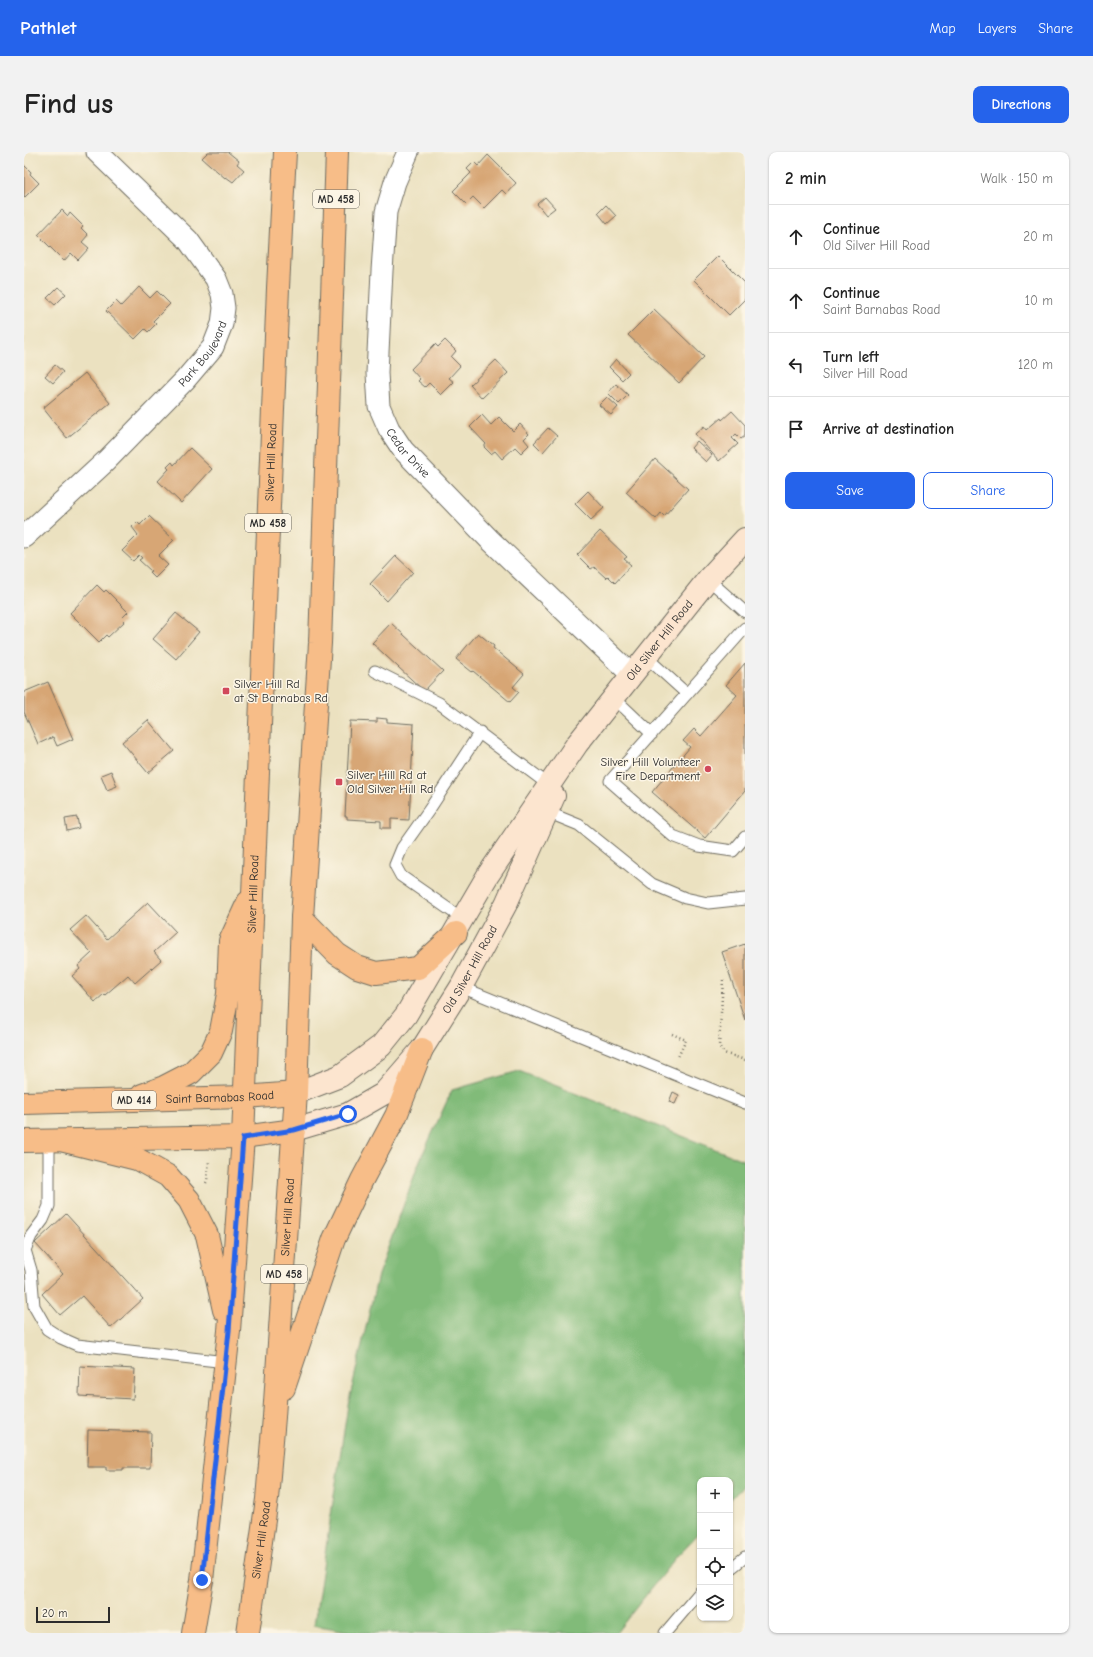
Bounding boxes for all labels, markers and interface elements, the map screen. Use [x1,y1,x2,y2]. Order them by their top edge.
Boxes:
text: Pathlet [20,17,76,39]
text: Map [929,20,956,37]
text: Layers [978,20,1016,37]
text: Share [1038,20,1073,37]
button: Directions [973,86,1069,123]
text: Find us [24,88,113,120]
text: 2 min [785,169,826,188]
text: Walk · 150 m [981,171,1053,186]
road number: MD 458 [313,190,359,208]
text: Continue [823,220,880,238]
icon: ahead [785,226,807,248]
text: 20 m [1023,229,1053,244]
text: Old Silver Hill Road [823,238,930,253]
text: Continue [823,284,880,302]
icon: ahead [785,290,807,312]
text: 10 m [1025,293,1053,308]
text: Saint Barnabas Road [823,302,940,317]
street label: Park Boulevard [175,319,230,390]
text: Turn left [823,348,879,366]
icon: left [785,354,807,376]
text: 120 m [1018,357,1053,372]
text: Silver Hill Road [823,366,908,381]
icon: arrive [785,418,807,440]
text: Arrive at destination [823,420,954,438]
street label: Silver Hill Road [262,423,279,502]
street label: Cedar Drive [383,425,433,481]
button: Save [785,472,915,509]
button: Share [923,472,1053,509]
road number: MD 458 [245,514,291,532]
street label: Old Silver Hill Road [623,597,696,683]
place label: Silver Hill Rd at St Barnabas Rd [234,677,328,705]
marker: Silver Hill Rd at St Barnabas Rd [221,686,231,696]
place label: Silver Hill Volunteer Fire Department [600,755,701,783]
marker: Silver Hill Volunteer Fire Department [703,764,713,774]
place label: Silver Hill Rd at Old Silver Hill Rd [347,768,433,796]
marker: Silver Hill Rd at Old Silver Hill Rd [334,777,344,787]
street label: Silver Hill Road [244,855,262,933]
street label: Old Silver Hill Road [439,923,500,1016]
street label: Saint Barnabas Road [165,1088,275,1106]
road number: MD 414 [112,1091,156,1109]
route start [339,1105,357,1123]
street label: Silver Hill Road [278,1178,297,1257]
road number: MD 458 [261,1265,307,1283]
map controls [697,1477,733,1621]
button: + [697,1477,733,1513]
street label: Silver Hill Road [249,1500,274,1580]
button: − [697,1513,733,1549]
button: locate [697,1549,733,1585]
route end [193,1571,211,1589]
button: layers [697,1585,733,1621]
scale bar [36,1605,110,1624]
text: 20 m [42,1607,67,1620]

